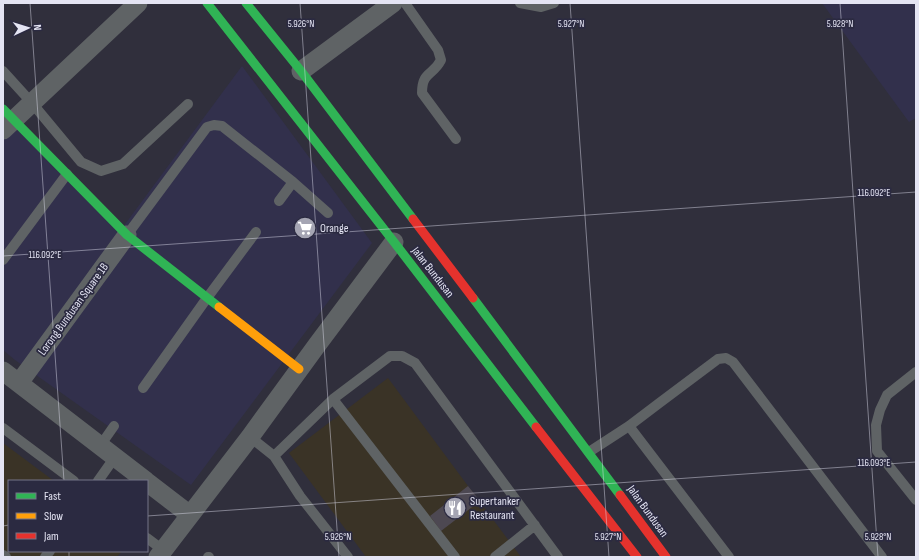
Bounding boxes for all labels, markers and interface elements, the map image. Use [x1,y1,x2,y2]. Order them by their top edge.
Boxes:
north arrow [8,8,48,48]
text: 5.926°N [288,18,314,30]
text: 5.927°N [558,18,584,30]
text: 5.928°N [827,18,853,30]
text: N [31,24,44,31]
text: 116.092°E [858,187,890,199]
supermarket icon: Orange [292,215,318,241]
place label: Orange [320,221,349,236]
street label: Jalan Bundusan [407,243,457,301]
text: 116.092°E [29,249,61,261]
street label: Lorong Bundusan Square 1B [35,260,112,358]
text: 116.093°E [858,457,890,469]
legend [8,480,148,552]
street label: Jalan Bundusan [623,482,671,540]
text: Fast [44,489,61,504]
place label: Supertanker Restaurant [470,494,520,523]
restaurant icon: Supertanker Restaurant [442,495,468,521]
text: Slow [44,509,63,524]
text: Jam [43,529,59,544]
text: 5.926°N [325,531,351,543]
text: 5.927°N [595,531,621,543]
text: 5.928°N [865,531,891,543]

